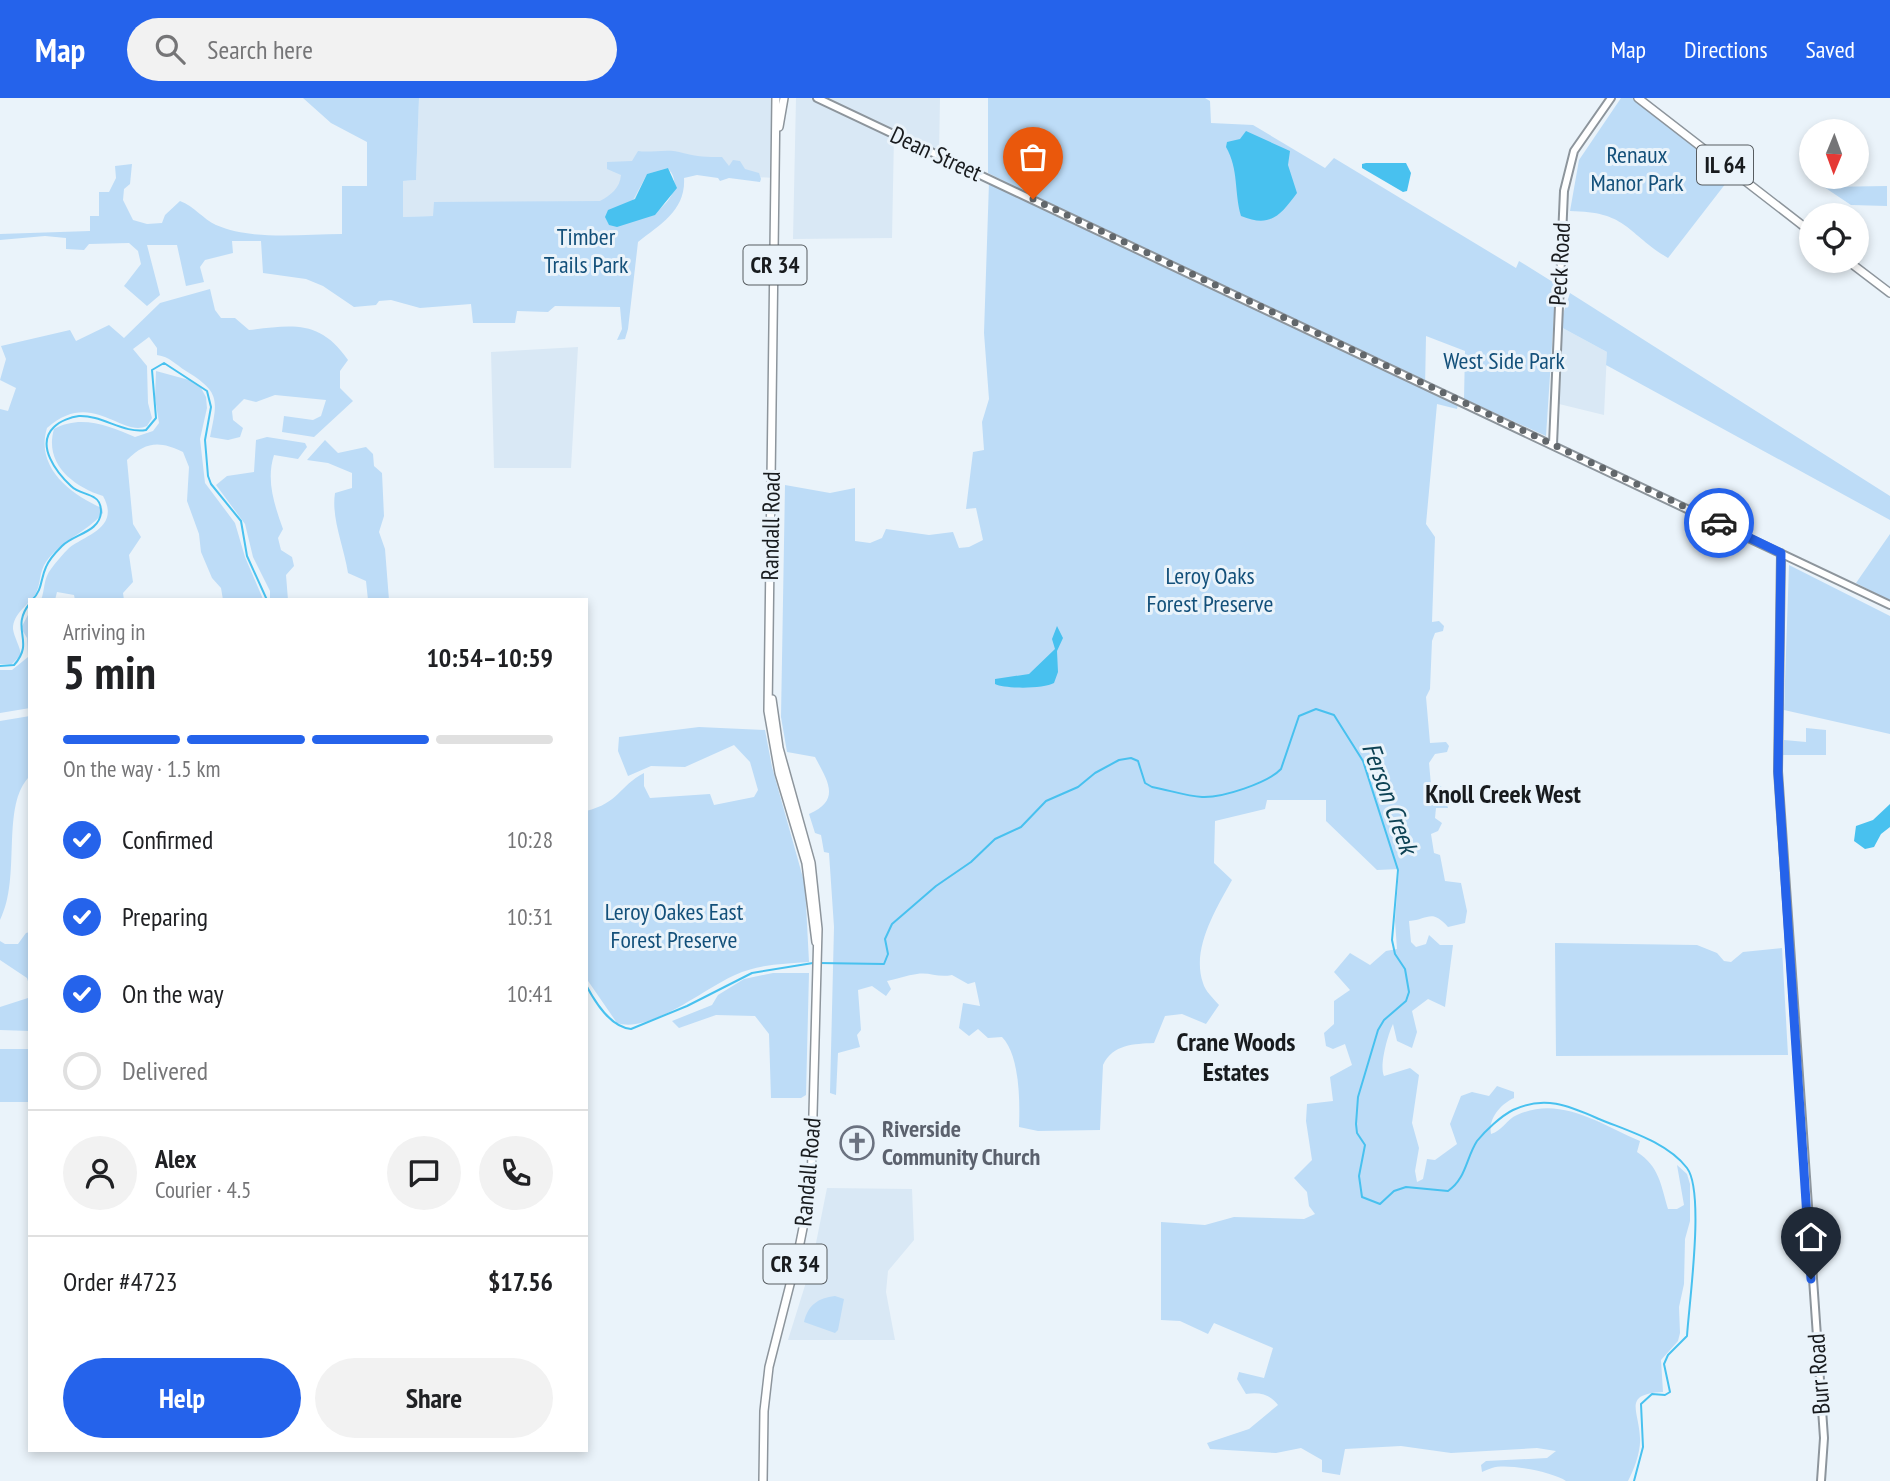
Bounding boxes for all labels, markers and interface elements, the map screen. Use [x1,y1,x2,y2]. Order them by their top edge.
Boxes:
search box [127,18,617,81]
text: Map [35,28,85,71]
icon: search [151,30,189,68]
text: Search here [207,33,313,66]
text: Map [1611,34,1646,65]
text: Directions [1684,34,1768,65]
text: Saved [1806,34,1855,65]
street label: Dean Street [886,119,987,188]
north arrow [1799,119,1869,189]
map controls [1799,119,1869,273]
pin [1003,127,1063,199]
icon: bag [1014,138,1052,176]
park label: Renaux Manor Park [1590,139,1684,198]
road number: IL 64 [1697,146,1753,184]
button: locate [1799,203,1869,273]
park label: Timber Trails Park [544,221,629,280]
street label: Peck Road [1542,222,1577,306]
road number: CR 34 [744,246,806,284]
park label: West Side Park [1443,345,1565,376]
street label: Randall Road [754,471,787,581]
courier [1684,488,1754,558]
icon: car [1700,504,1738,542]
park label: Leroy Oaks Forest Preserve [1146,560,1274,619]
text: Arriving in [63,617,145,646]
text: 10:54–10:59 [426,641,553,674]
text: 5 min [63,642,156,702]
water label: Ferson Creek [1355,738,1427,861]
text: On the way · 1.5 km [63,754,220,783]
district label: Knoll Creek West [1425,777,1581,810]
icon: check [63,821,101,859]
text: Confirmed [122,823,213,856]
text: 10:28 [507,825,553,854]
park label: Leroy Oakes East Forest Preserve [605,896,744,955]
icon: check [63,898,101,936]
text: Preparing [122,900,208,933]
text: 10:31 [507,902,553,931]
icon: check [63,975,101,1013]
text: On the way [122,977,224,1010]
text: 10:41 [507,979,553,1008]
district label: Crane Woods Estates [1177,1025,1295,1088]
text: Delivered [122,1054,208,1087]
place label: Riverside Community Church [882,1113,1040,1172]
street label: Randall Road [787,1116,828,1228]
church icon: Riverside Community Church [838,1124,876,1162]
button: person [63,1136,137,1210]
button: chat [387,1136,461,1210]
button: phone [479,1136,553,1210]
text: Alex [155,1142,196,1175]
text: Courier · 4.5 [155,1175,251,1204]
pin [1781,1207,1841,1279]
icon: home [1792,1218,1830,1256]
road number: CR 34 [764,1245,826,1284]
text: Order #4723 [63,1265,178,1298]
text: $17.56 [488,1265,553,1298]
street label: Burr Road [1800,1333,1837,1415]
button: Help [63,1358,301,1438]
button: Share [315,1358,553,1438]

